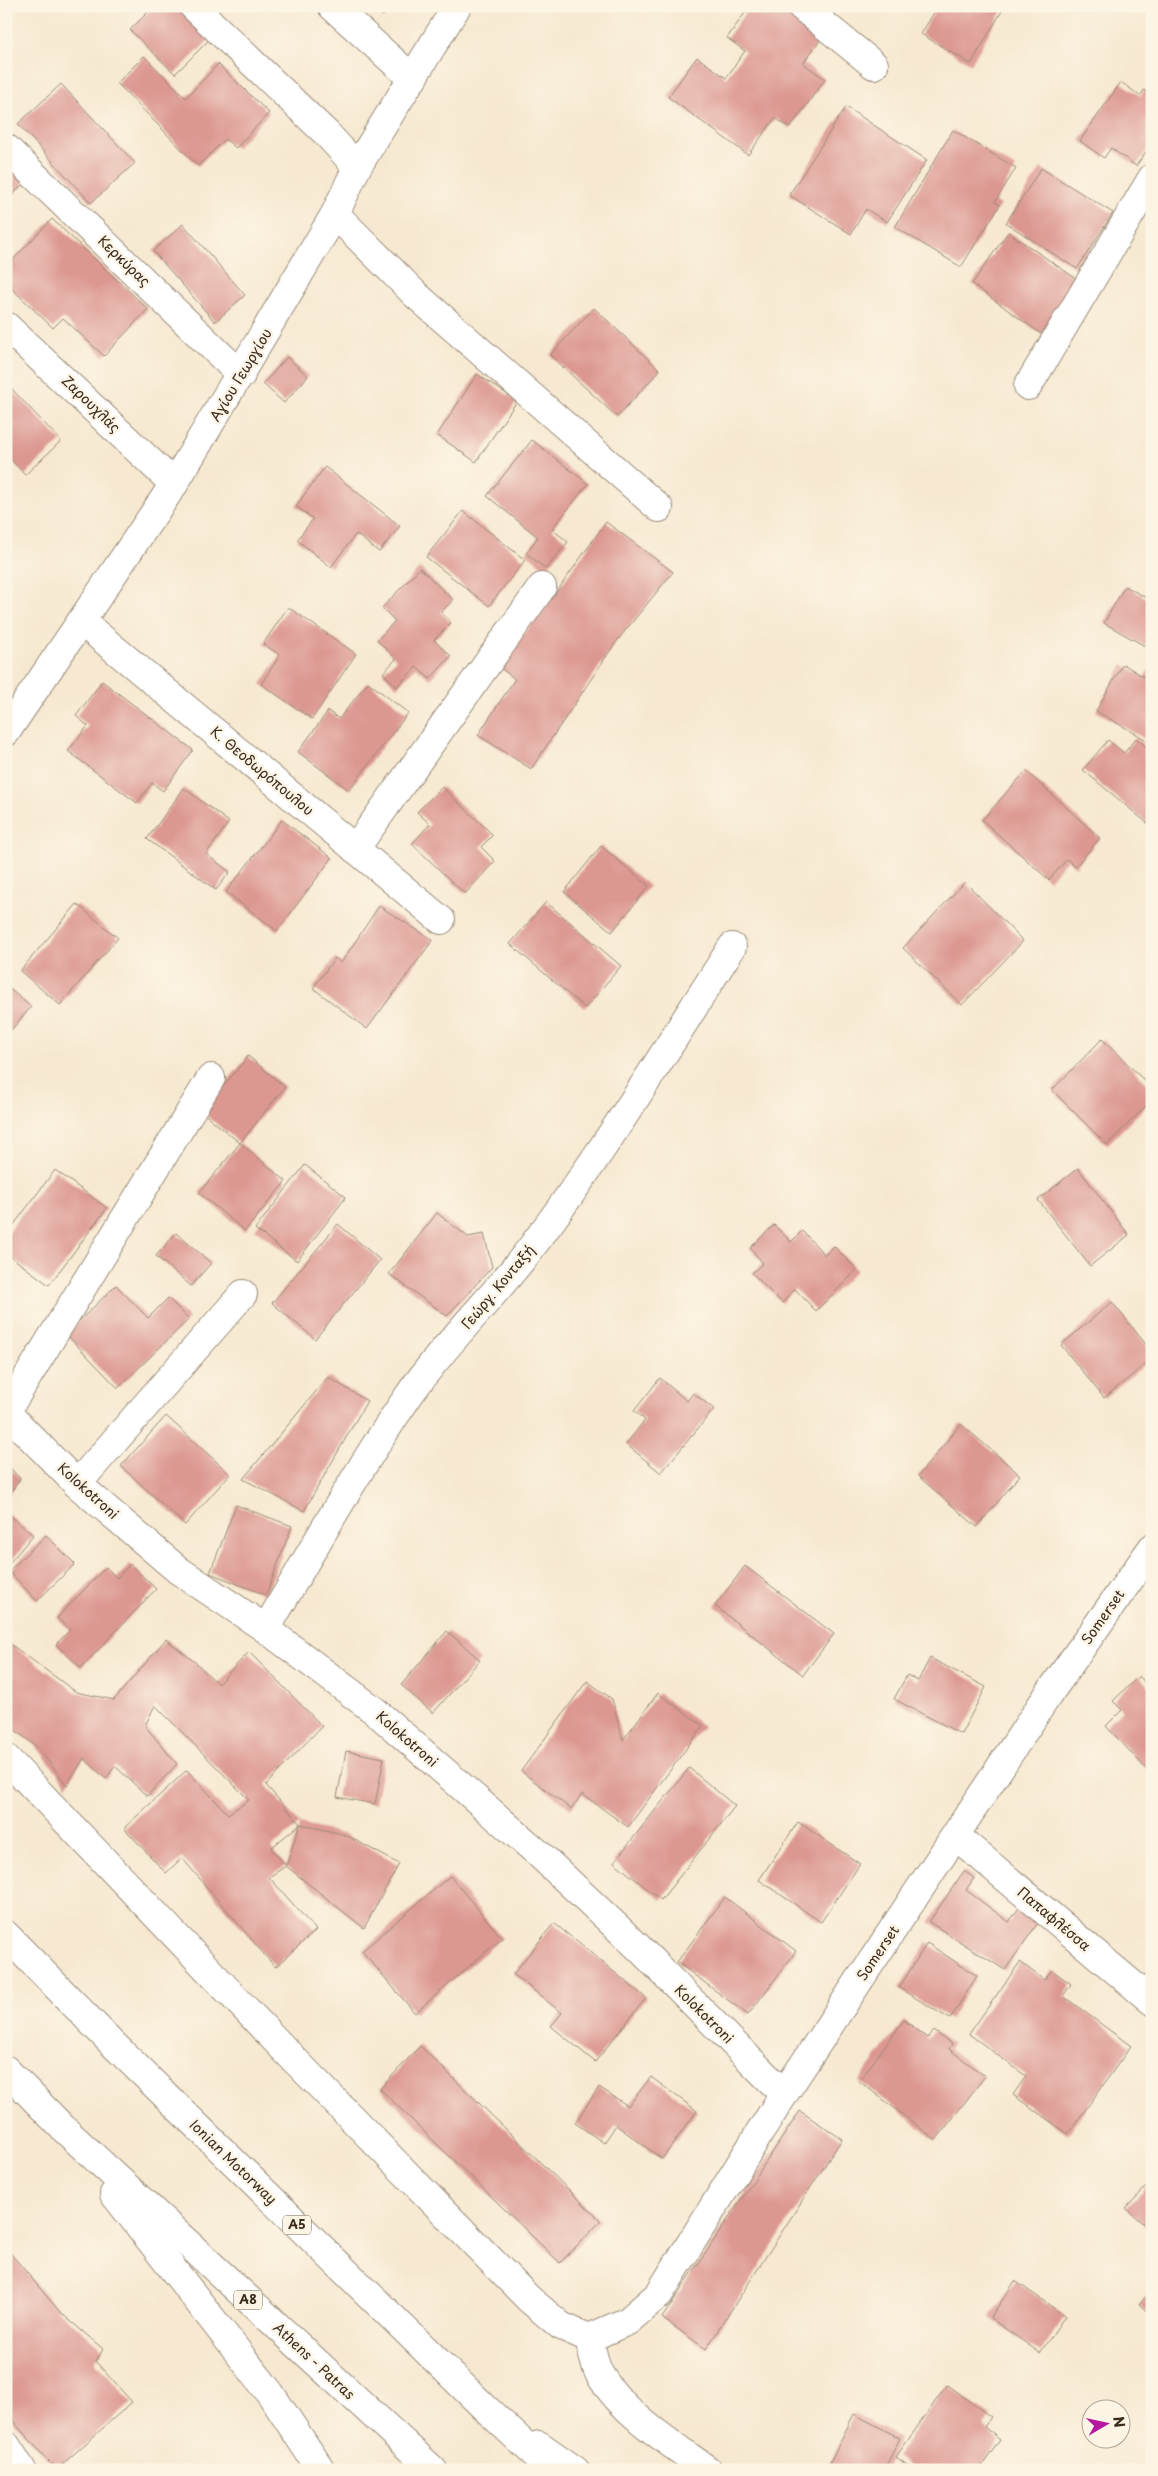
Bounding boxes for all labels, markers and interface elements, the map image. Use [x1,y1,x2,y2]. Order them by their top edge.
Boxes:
street label: Κερκύρας [93,230,155,291]
street label: Αγίου Γεωργίου [204,324,277,425]
street label: Ζαρουχλάς [57,370,125,437]
street label: Κ. Θεοδωρόπουλου [206,721,319,820]
street label: Γεώργ. Κονταξή [456,1240,539,1333]
street label: Kolokotroni [53,1457,124,1524]
street label: Somerset [1076,1585,1129,1648]
street label: Kolokotroni [372,1706,443,1772]
street label: Παπαφλέσσα [1013,1882,1096,1956]
street label: Somerset [851,1921,904,1985]
street label: Kolokotroni [670,1979,739,2048]
street label: Ionian Motorway [185,2114,282,2209]
road number: Α5 [283,2216,311,2234]
road number: Α8 [234,2290,262,2310]
street label: Athens - Patras [269,2317,360,2404]
north arrow [1080,2398,1130,2448]
text: N [1108,2415,1131,2429]

